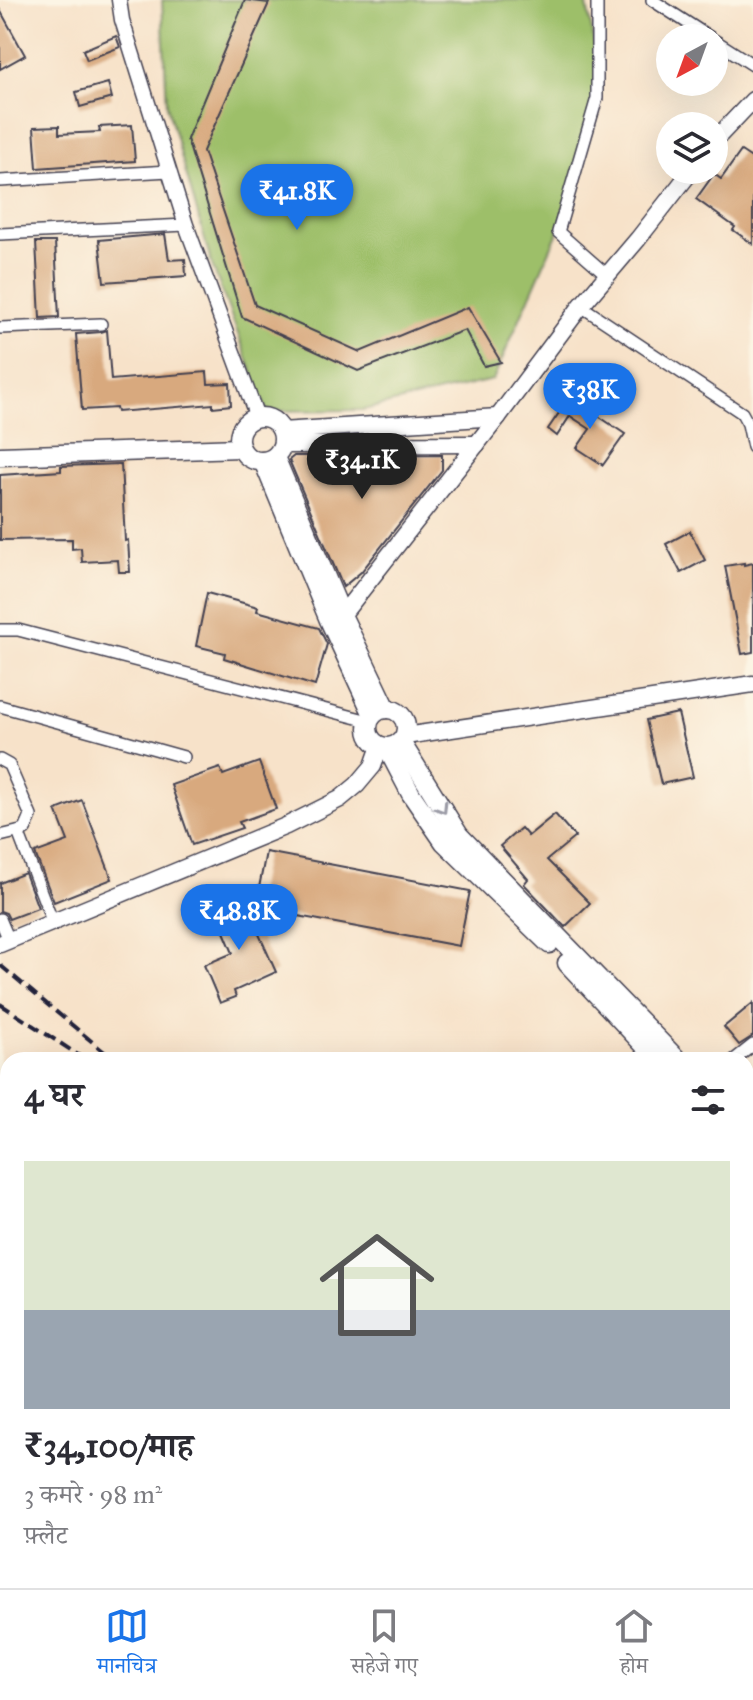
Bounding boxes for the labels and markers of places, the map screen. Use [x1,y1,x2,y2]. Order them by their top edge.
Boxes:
pin: ₹41.8K [232,164,362,232]
pin: ₹38K [543,363,637,431]
pin: ₹34.1K [297,433,427,501]
pin: ₹48.8K [174,884,304,952]

